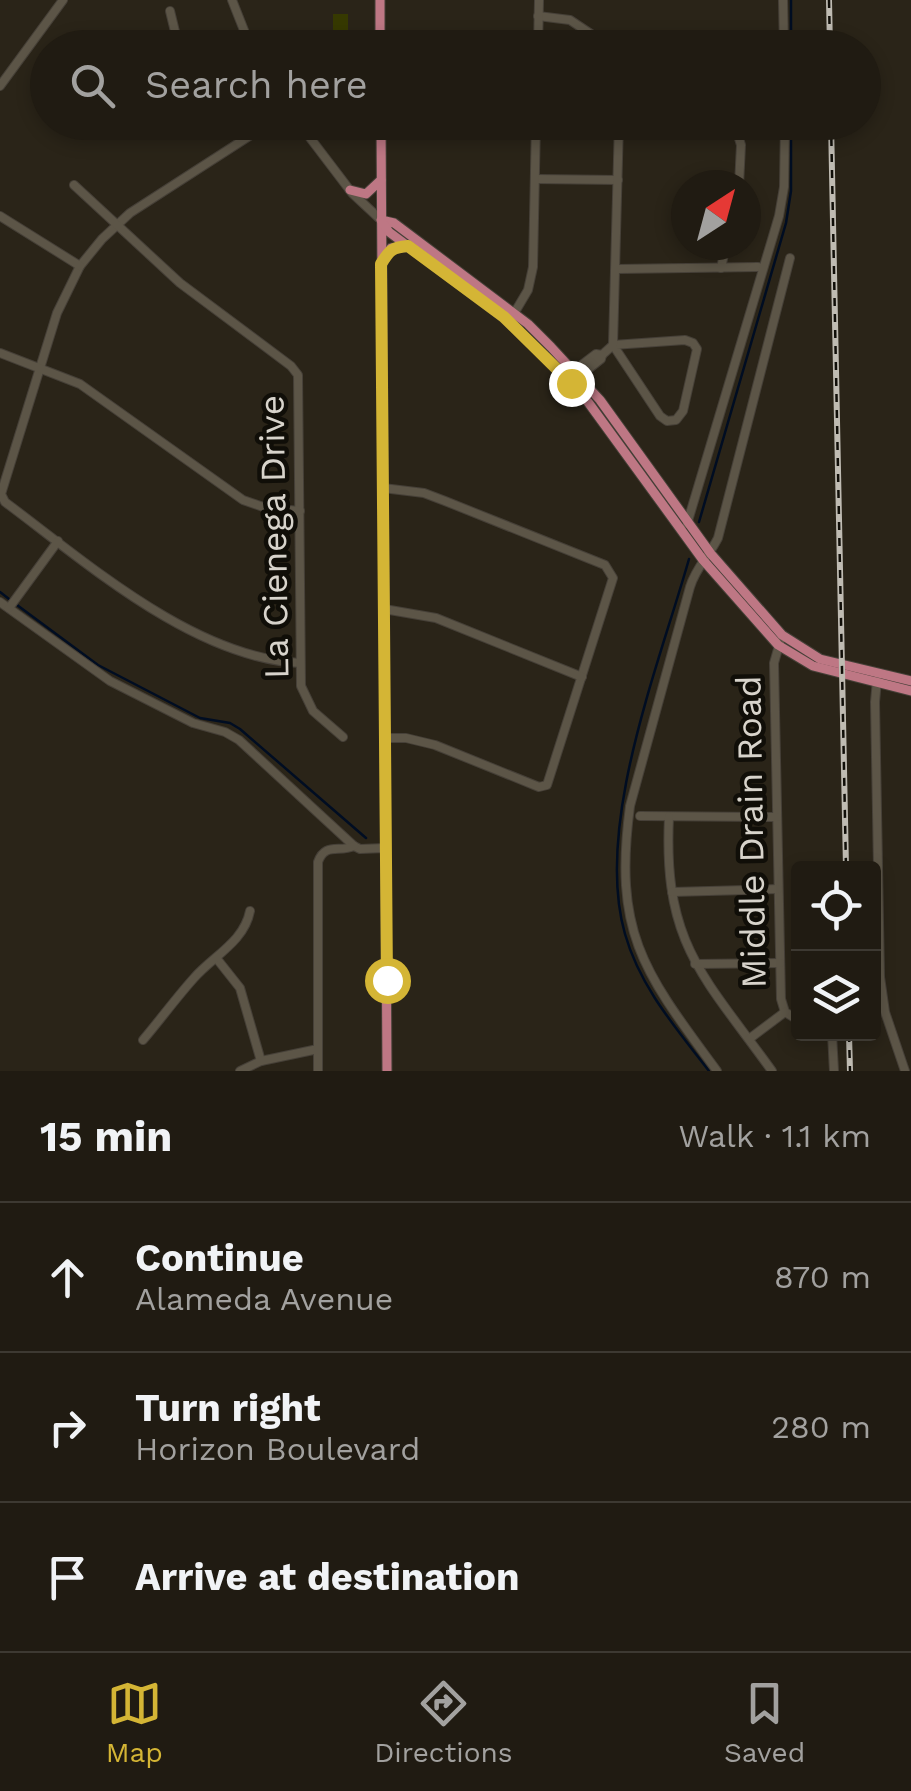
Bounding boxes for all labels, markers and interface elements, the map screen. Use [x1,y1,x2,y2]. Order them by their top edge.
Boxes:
search box [30,30,881,140]
icon: search [65,58,120,113]
text: Search here [145,63,368,107]
north arrow [671,170,761,260]
route end [549,361,595,407]
street label: La Cienega Drive [251,395,297,679]
street label: Middle Drain Road [727,675,775,989]
map controls [791,861,881,1041]
button: locate [791,861,881,951]
button: layers [791,951,881,1041]
route start [365,958,411,1004]
text: 15 min [40,1112,172,1161]
text: Walk · 1.1 km [679,1117,871,1155]
text: Continue [135,1236,304,1280]
icon: ahead [40,1250,95,1305]
text: 870 m [774,1258,871,1296]
text: Alameda Avenue [135,1280,393,1318]
text: Turn right [135,1386,321,1430]
icon: right [40,1400,95,1455]
text: 280 m [771,1408,871,1446]
text: Horizon Boulevard [135,1430,420,1468]
icon: arrive [40,1550,95,1605]
text: Arrive at destination [135,1555,520,1599]
tab: Map [106,1676,163,1769]
tab: Directions [374,1676,513,1769]
tab: Saved [724,1676,805,1769]

